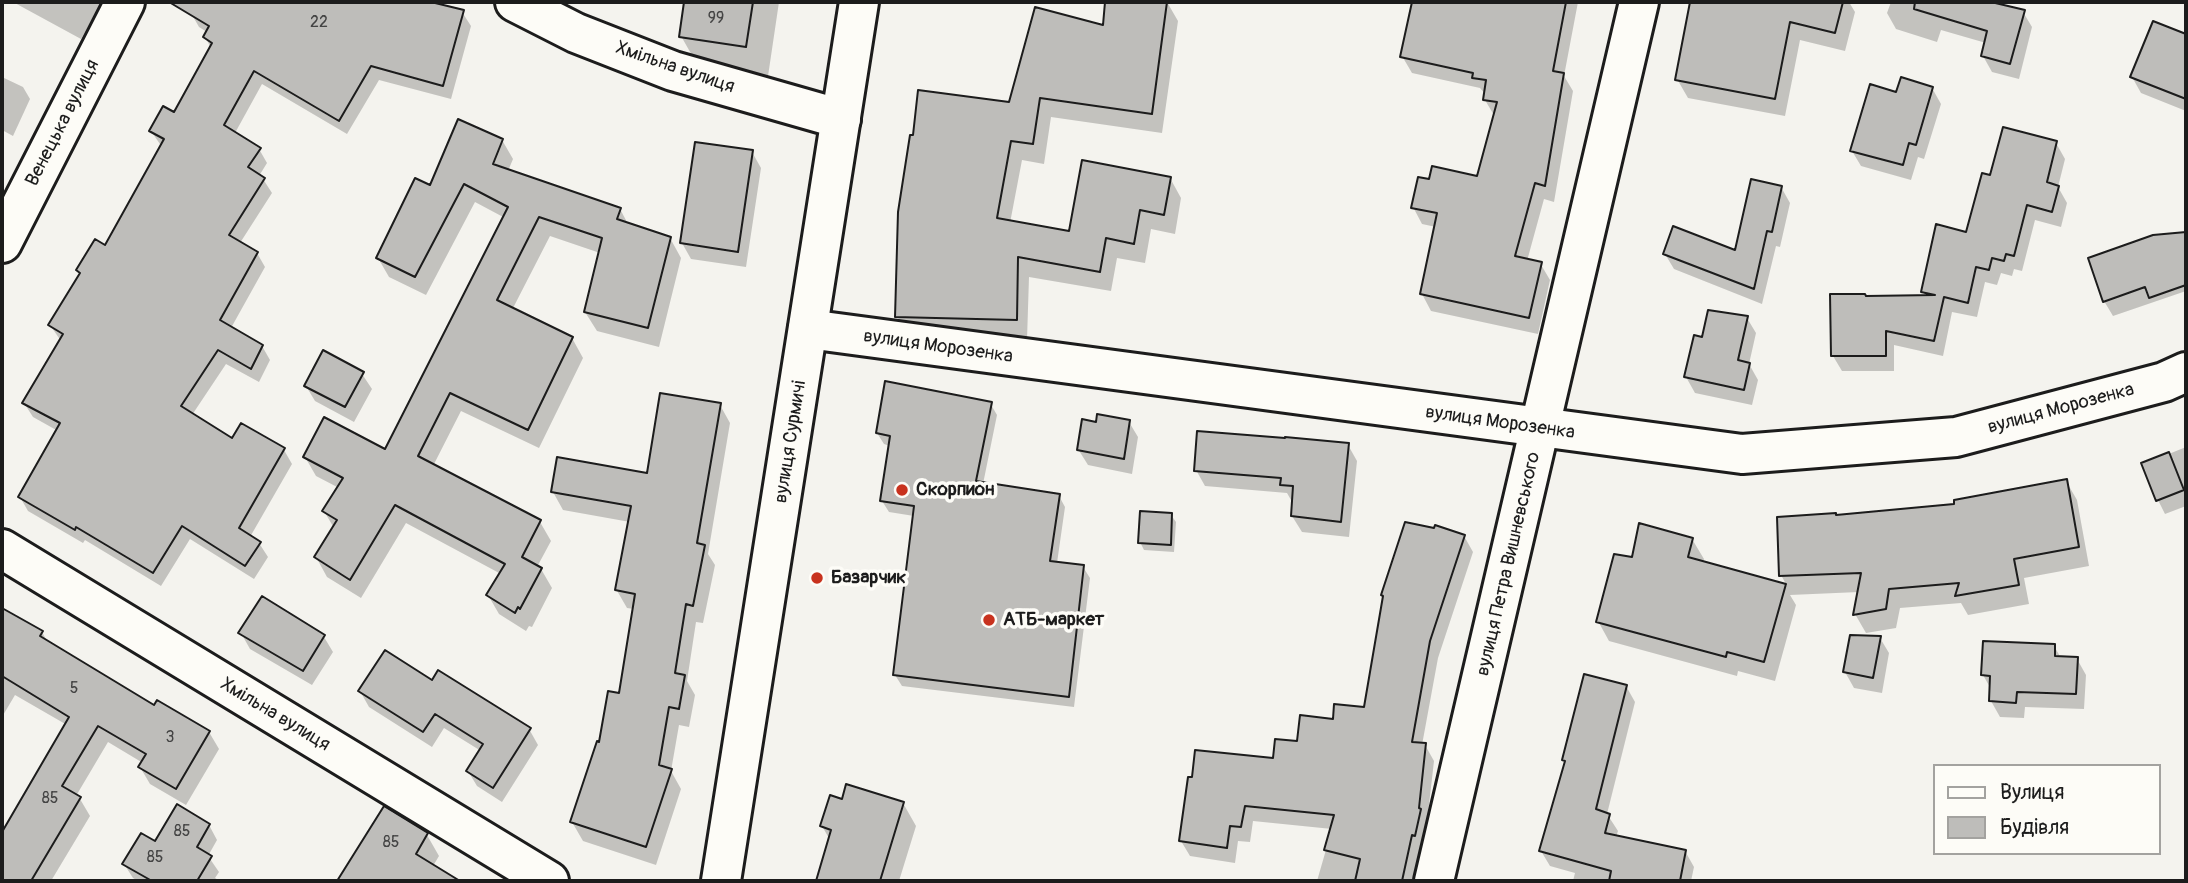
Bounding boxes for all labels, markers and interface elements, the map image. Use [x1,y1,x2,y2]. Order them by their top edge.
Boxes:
house number: 99 [708,9,724,29]
house number: 22 [310,13,328,33]
street label: Хмільна вулиця [613,37,737,99]
street label: Венецька вулиця [21,56,105,190]
street label: вулиця Морозенка [862,325,1014,369]
street label: вулиця Сурмичі [770,379,812,505]
street label: вулиця Морозенка [1985,379,2137,439]
street label: вулиця Морозенка [1424,401,1576,445]
street label: вулиця Петра Вишневського [1472,450,1546,678]
place label: Скорпион [916,479,995,501]
marker: Скорпион [894,482,910,498]
place label: Базарчик [831,567,906,589]
marker: Базарчик [809,570,825,586]
place label: АТБ-маркет [1003,609,1104,631]
marker: АТБ-маркет [981,612,997,628]
street label: Хмільна вулиця [216,673,334,757]
house number: 5 [70,679,78,699]
house number: 3 [166,728,174,748]
legend [1932,764,2160,855]
text: Вулиця [2000,779,2064,806]
house number: 85 [42,789,58,809]
text: Будівля [2000,814,2069,841]
house number: 85 [174,822,190,842]
house number: 85 [383,833,399,853]
house number: 85 [147,848,163,868]

